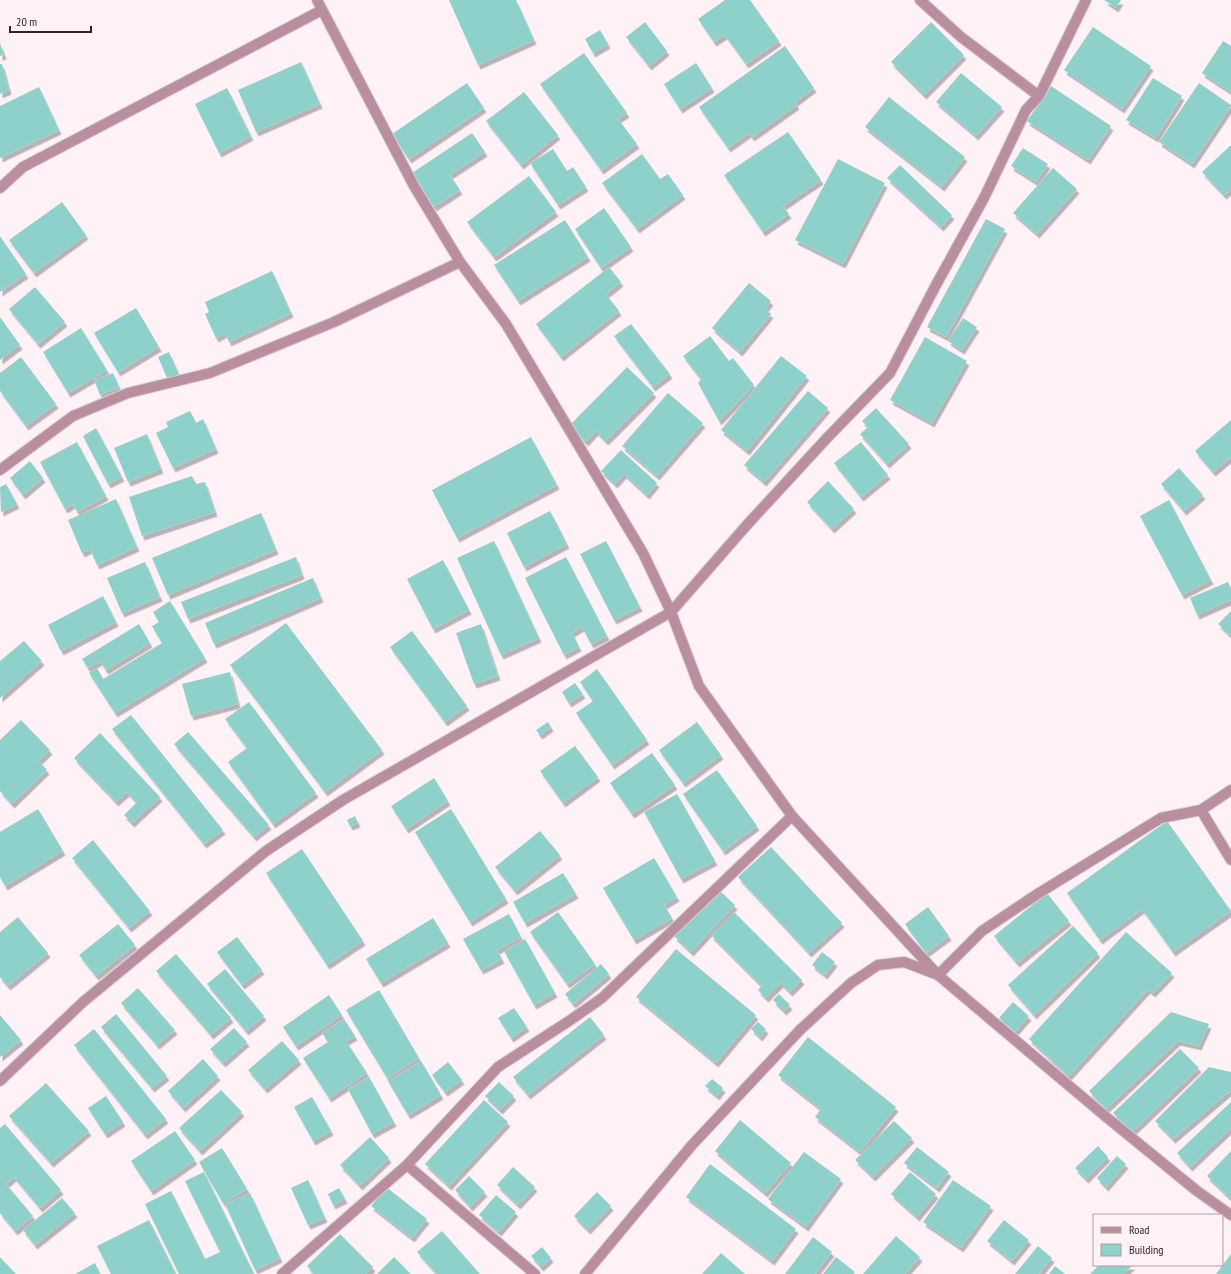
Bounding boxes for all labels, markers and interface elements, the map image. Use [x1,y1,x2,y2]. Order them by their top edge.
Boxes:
scale bar [10,8,91,34]
text: 20 m [16,14,37,29]
legend [1093,1214,1223,1266]
text: Road [1129,1222,1149,1237]
text: Building [1129,1242,1164,1257]

